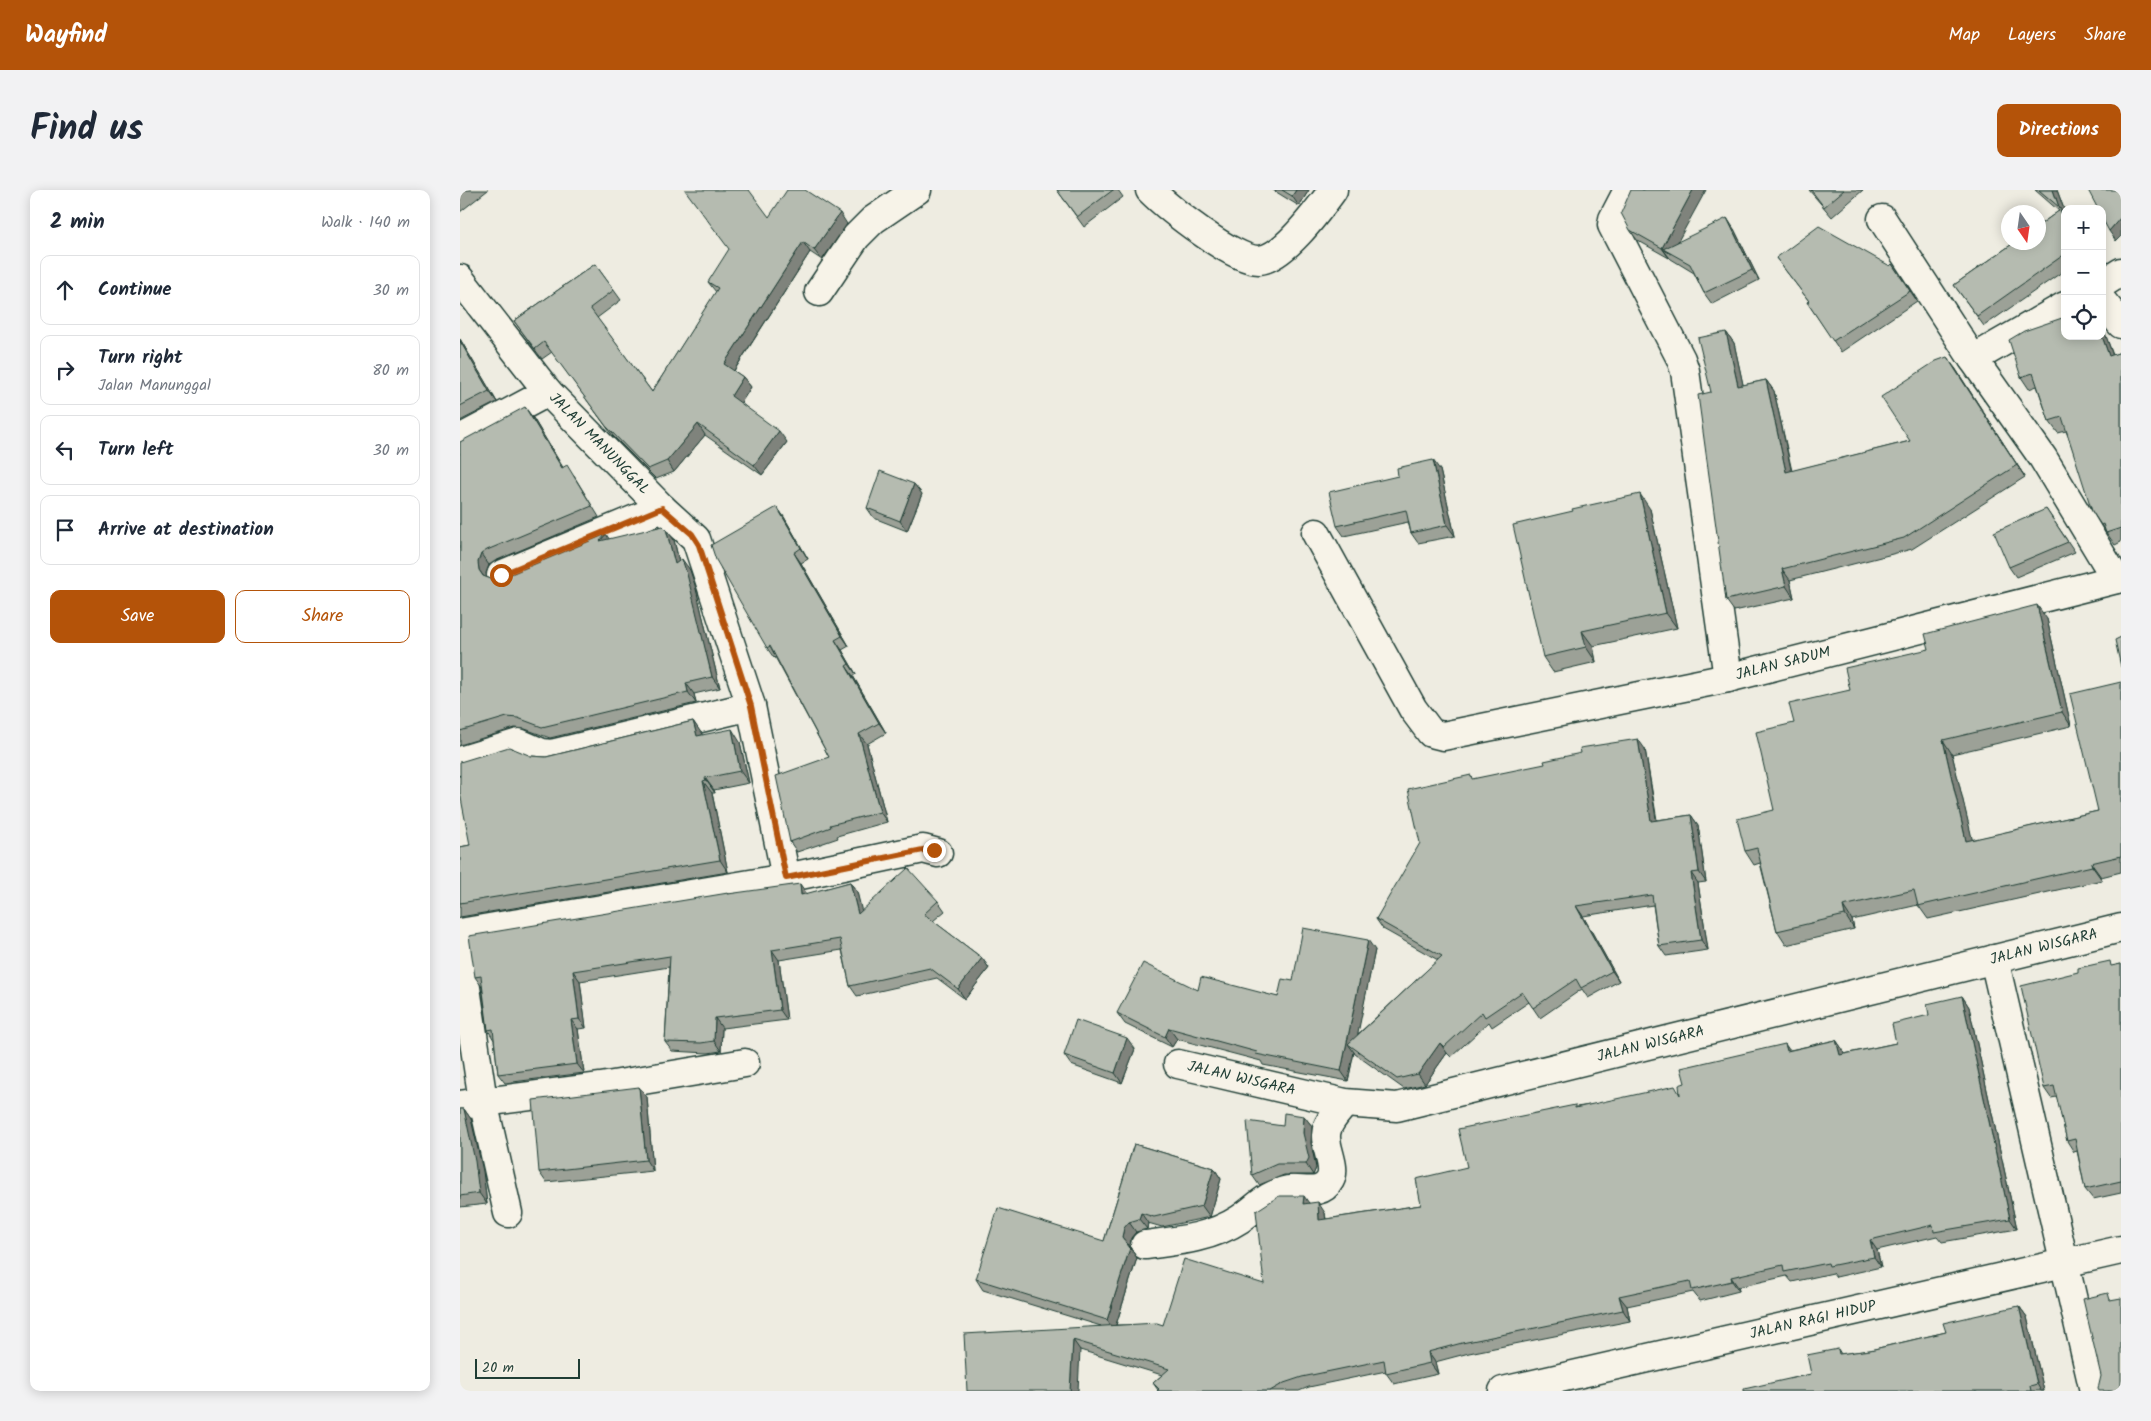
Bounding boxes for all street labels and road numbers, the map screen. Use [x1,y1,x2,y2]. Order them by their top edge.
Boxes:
street label: JALAN MANUNGGAL [543,387,655,501]
street label: JALAN SADUM [1733,640,1833,688]
street label: JALAN WISGARA [1988,922,2100,972]
street label: JALAN WISGARA [1594,1019,1707,1069]
street label: JALAN WISGARA [1185,1055,1298,1103]
street label: JALAN RAGI HIDUP [1748,1294,1879,1346]

